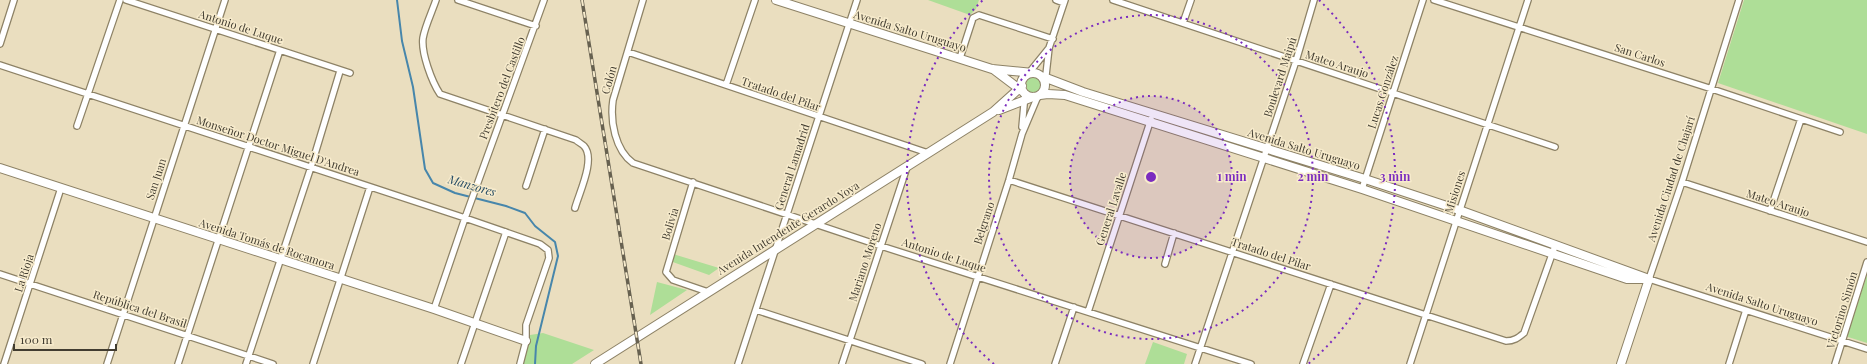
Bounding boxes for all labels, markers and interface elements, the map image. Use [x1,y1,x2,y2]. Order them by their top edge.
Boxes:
street label: Antonio de Luque [196,6,286,47]
street label: Avenida Salto Uruguayo [851,6,968,55]
street label: Presbítero del Castillo [475,34,528,141]
street label: Boulevard Maipú [1259,34,1300,119]
street label: San Carlos [1613,39,1667,70]
street label: Mateo Araujo [1304,46,1371,81]
street label: Lucas González [1364,53,1401,130]
street label: Colón [597,63,620,96]
street label: Tratado del Pilar [740,73,823,114]
street label: Monseñor Doctor Miguel D'Andrea [195,112,362,179]
street label: Avenida Ciudad de Chajarí [1643,114,1698,244]
street label: General Lamadrid [771,121,813,212]
street label: Avenida Salto Uruguayo [1245,124,1362,173]
street label: San Juan [142,156,169,201]
text: 1 min [1217,168,1247,184]
text: 2 min [1298,168,1329,184]
text: 3 min [1380,168,1411,184]
street label: Misiones [1441,169,1468,215]
water label: Manzores [445,170,498,200]
street label: General Lavalle [1092,170,1130,247]
centre of rings [1144,170,1158,184]
street label: Avenida Intendente Gerardo Yoya [713,177,862,278]
street label: Mateo Araujo [1745,185,1812,220]
street label: Belgrano [970,199,998,246]
street label: Bolivia [657,205,682,242]
street label: Avenida Tomás de Rocamora [196,214,337,273]
street label: Mariano Moreno [845,220,884,303]
street label: Antonio de Luque [899,234,989,275]
street label: Tratado del Pilar [1229,234,1313,273]
street label: La Rioja [10,251,37,294]
street label: Victorino Simón [1822,269,1861,351]
street label: Avenida Salto Uruguayo [1703,278,1820,329]
street label: República del Brasil [91,286,189,331]
scale bar [14,326,116,352]
text: 100 m [20,331,53,347]

